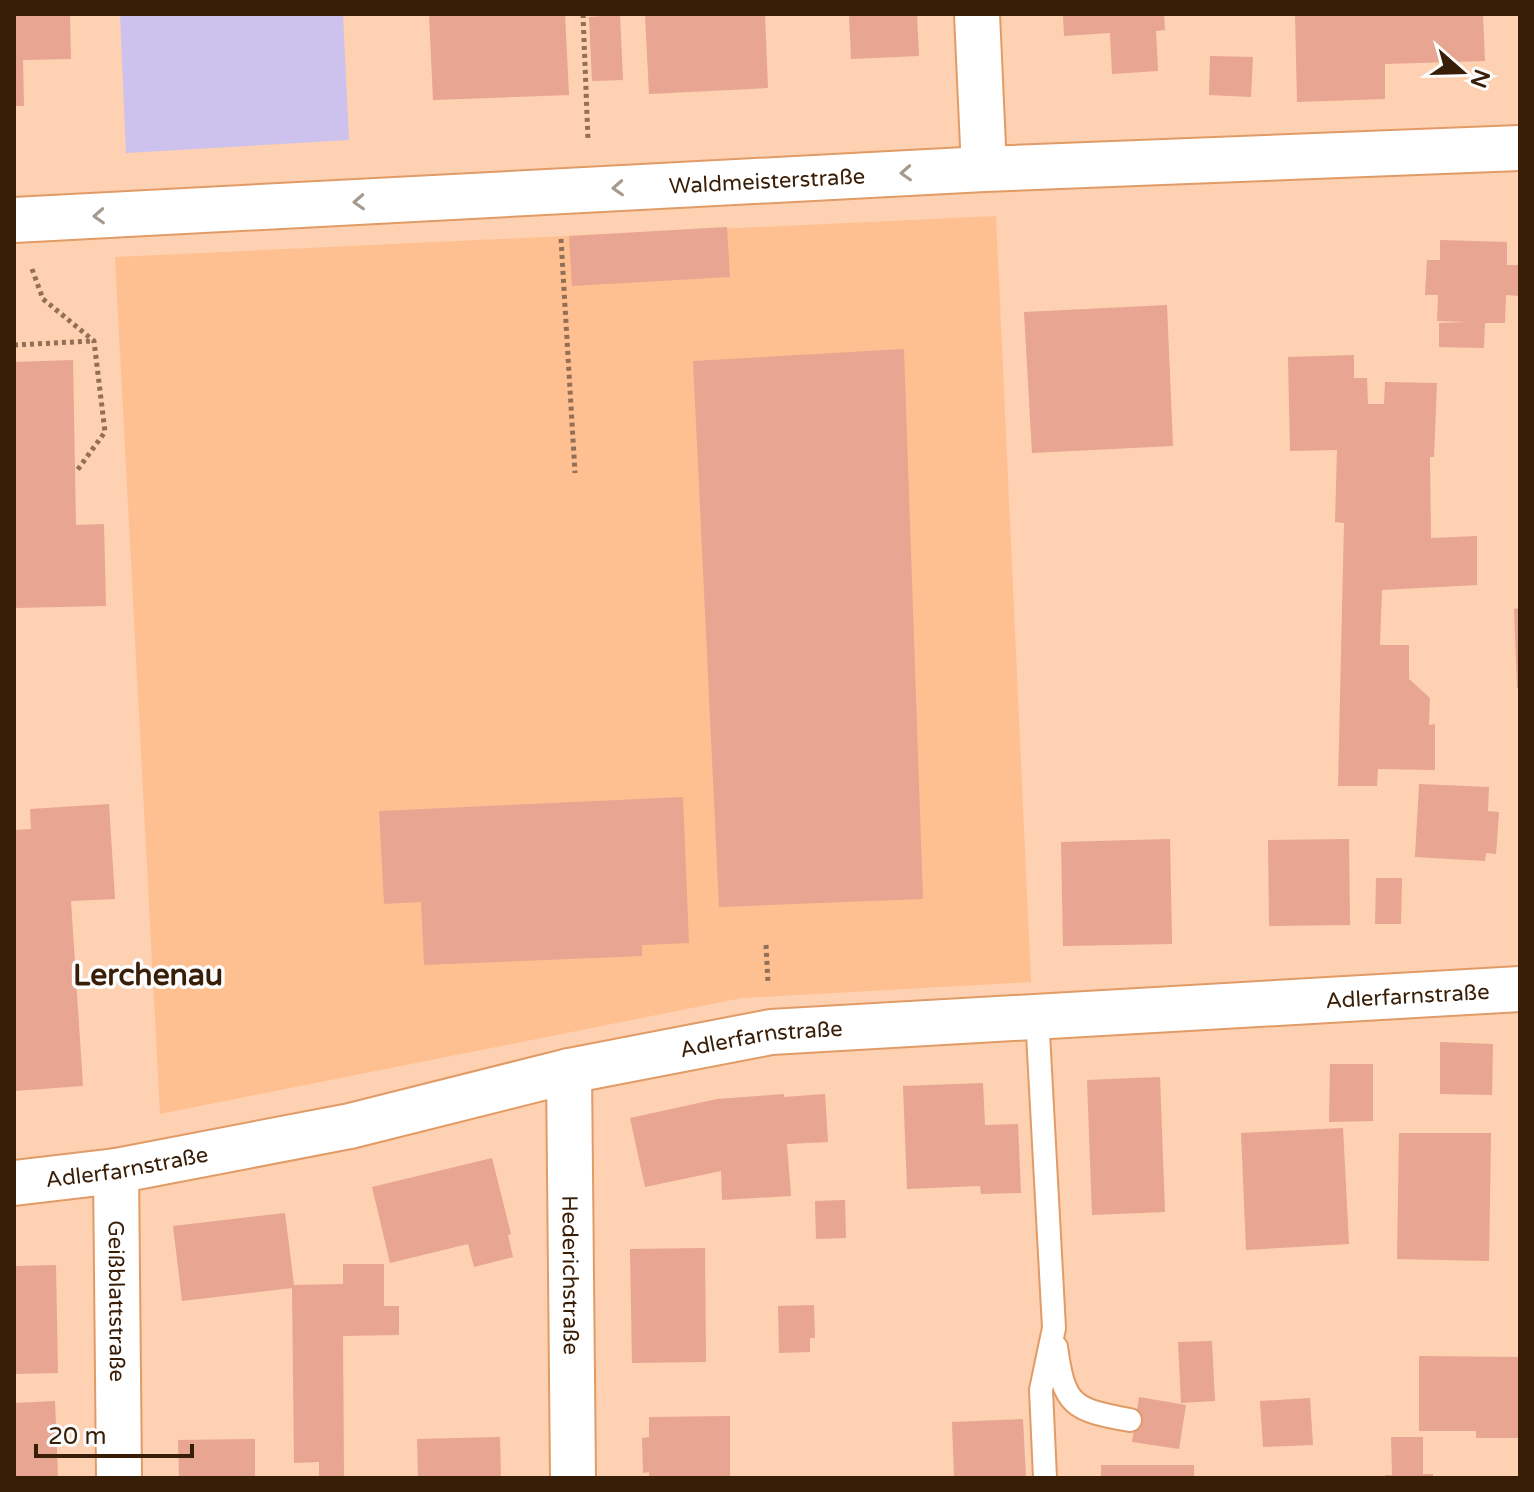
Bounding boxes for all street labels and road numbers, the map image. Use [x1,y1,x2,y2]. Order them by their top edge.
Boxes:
street label: Waldmeisterstraße [668,163,866,200]
street label: Adlerfarnstraße [1325,979,1490,1014]
street label: Adlerfarnstraße [678,1016,843,1063]
street label: Adlerfarnstraße [44,1142,210,1193]
street label: Hederichstraße [556,1195,584,1355]
street label: Geißblattstraße [102,1220,130,1382]

